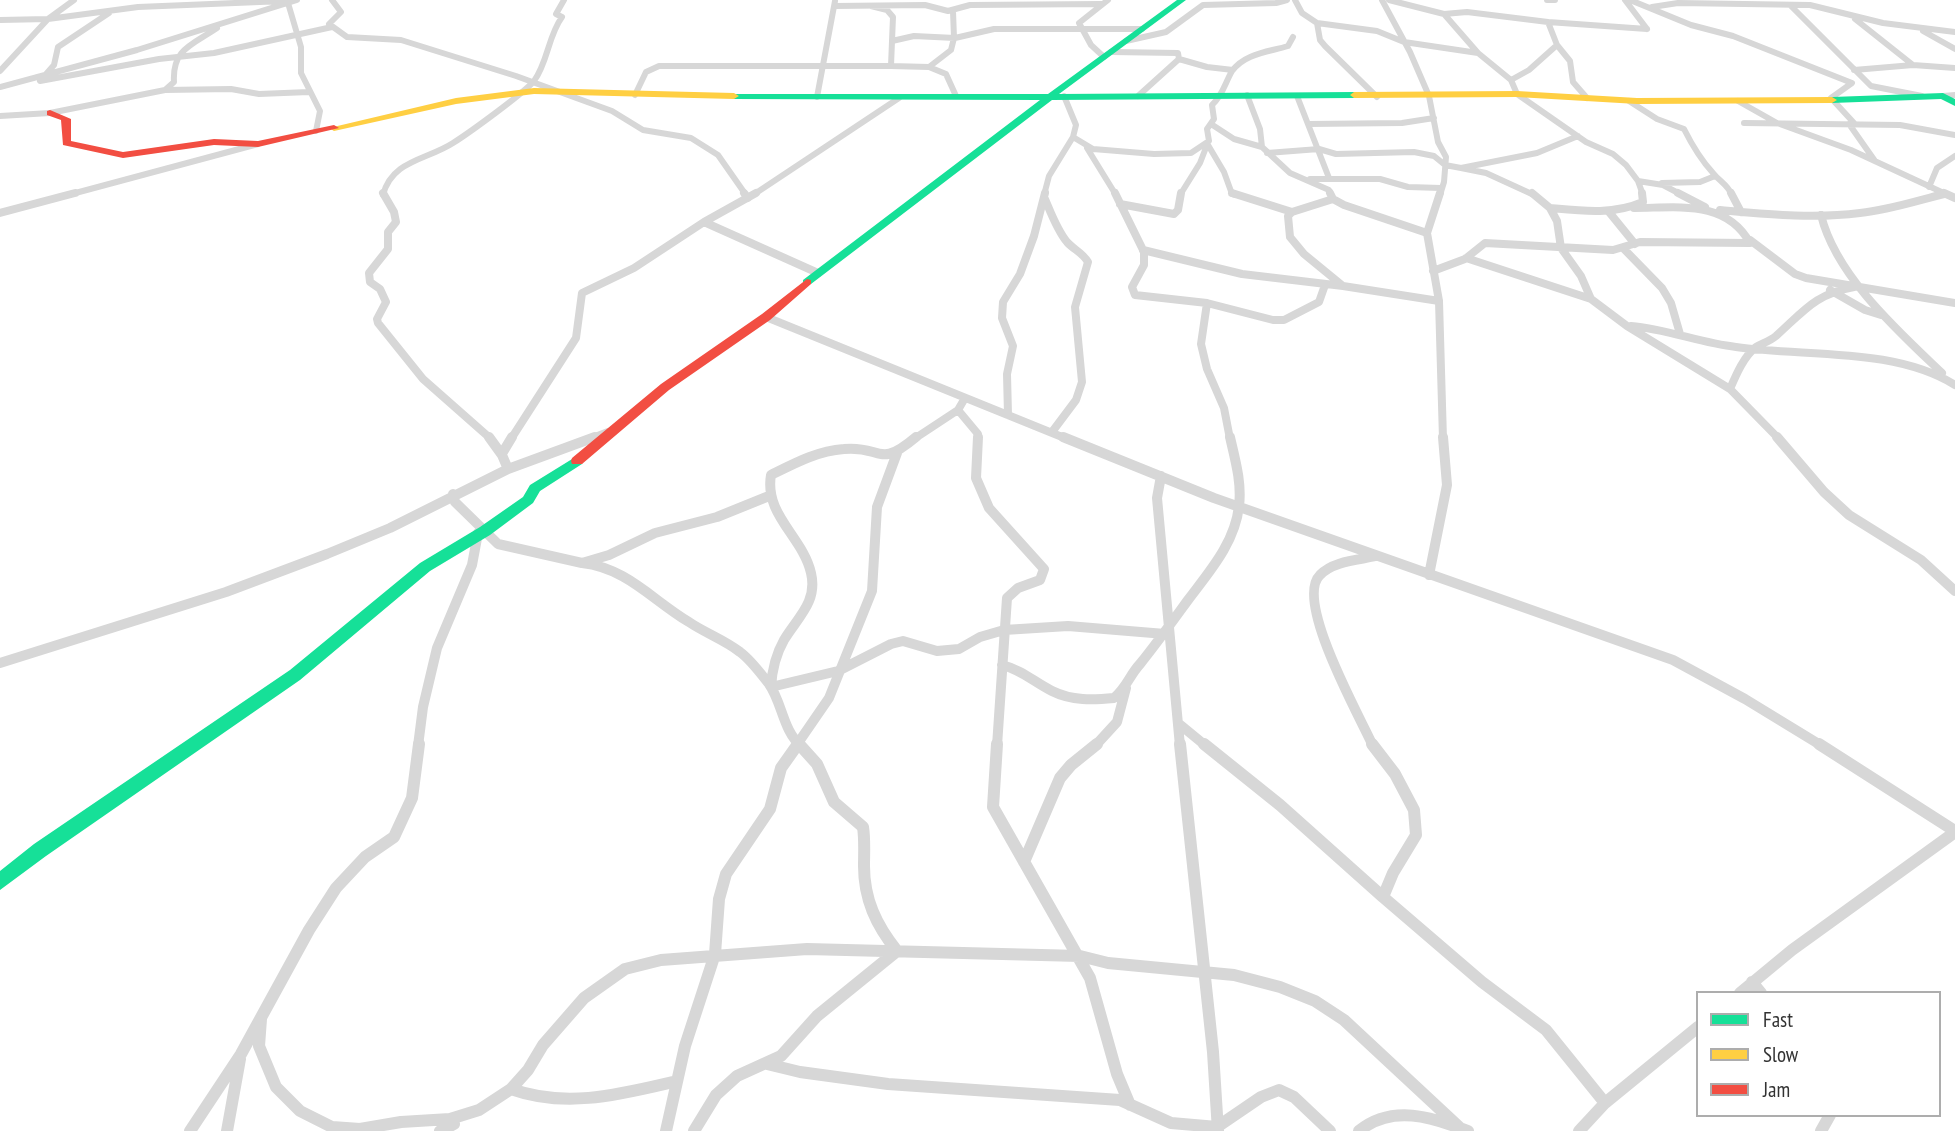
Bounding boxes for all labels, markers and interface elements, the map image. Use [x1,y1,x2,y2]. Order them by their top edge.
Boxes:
legend [1696,991,1941,1117]
text: Fast [1763,1006,1793,1033]
text: Slow [1763,1041,1798,1068]
text: Jam [1763,1076,1790,1103]

